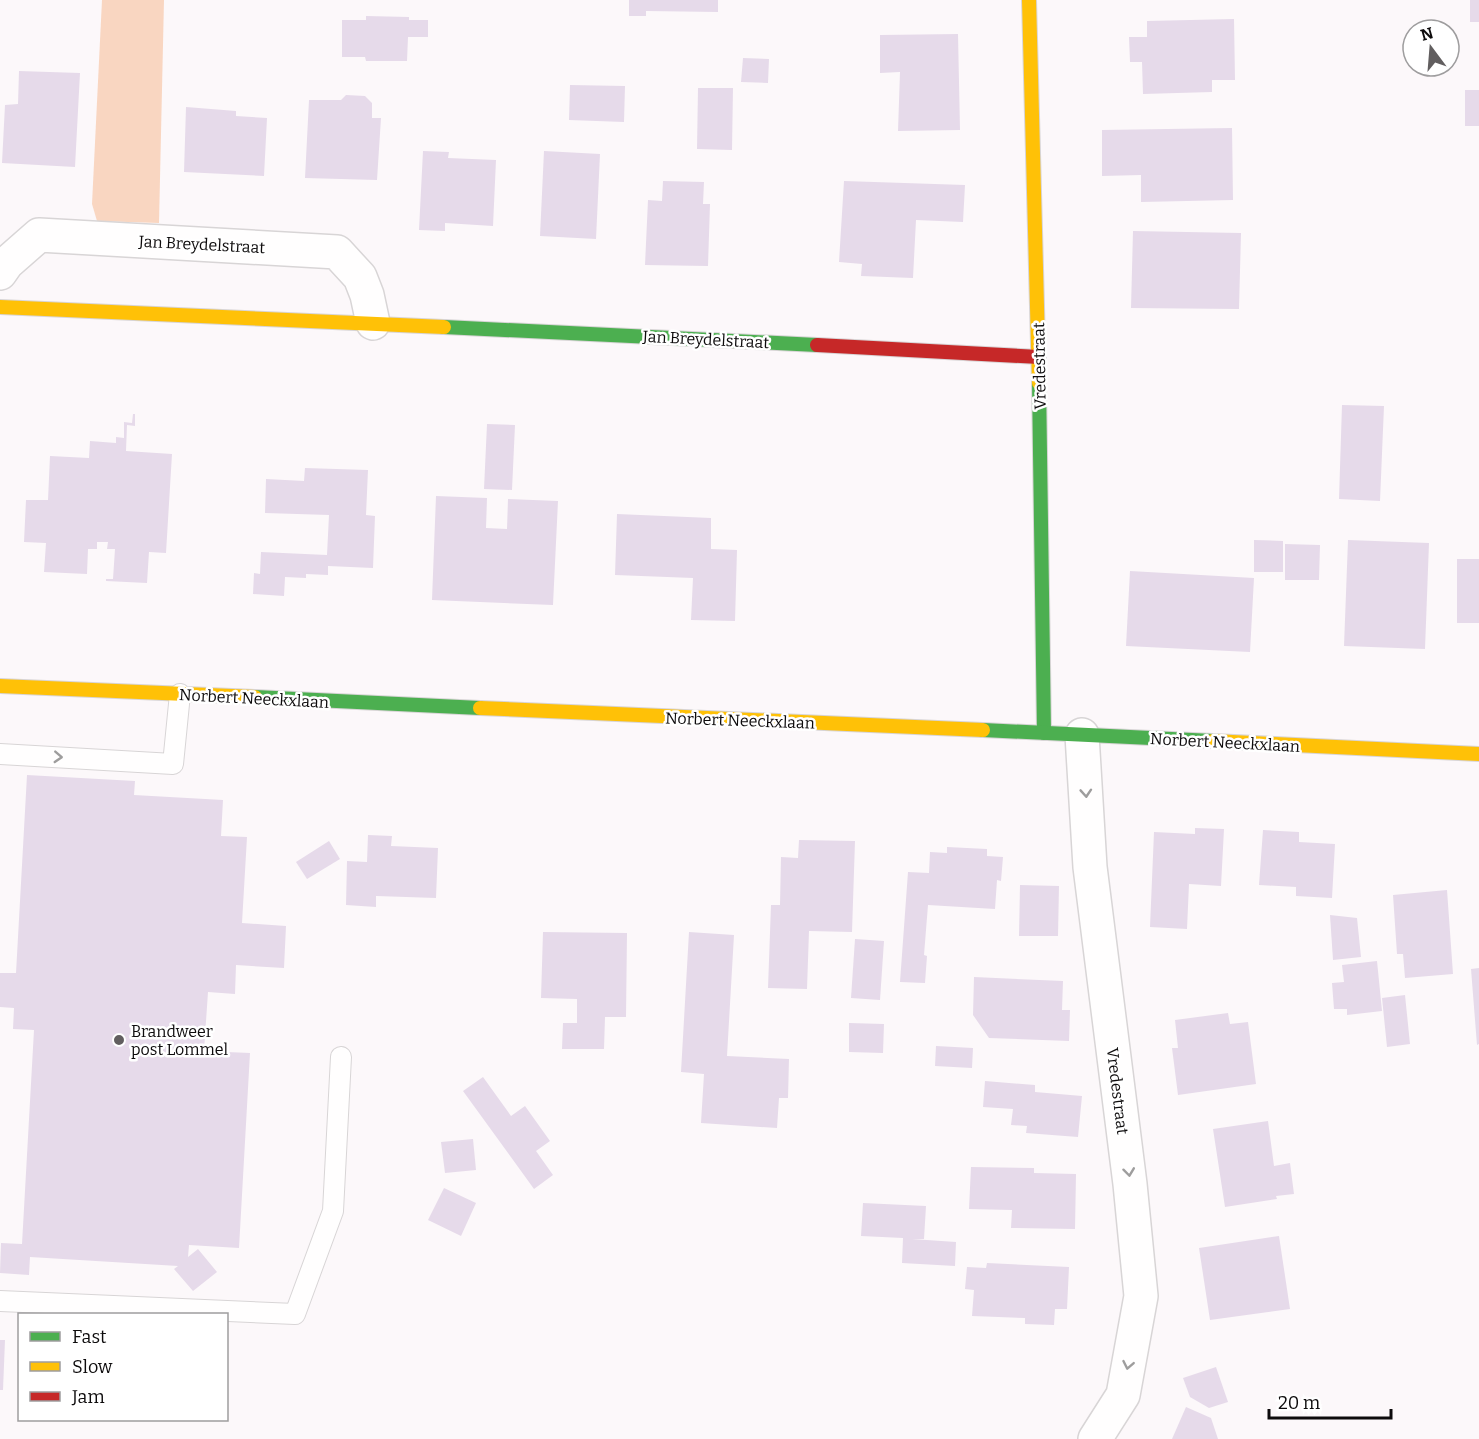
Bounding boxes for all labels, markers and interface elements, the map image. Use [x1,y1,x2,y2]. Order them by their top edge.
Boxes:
north arrow [1401,18,1461,78]
text: N [1418,23,1436,45]
street label: Jan Breydelstraat [137,232,266,257]
street label: Vredestraat [1029,322,1050,410]
street label: Jan Breydelstraat [641,327,770,352]
street label: Norbert Neeckxlaan [179,685,329,712]
street label: Norbert Neeckxlaan [665,708,815,733]
street label: Norbert Neeckxlaan [1150,729,1300,756]
one-way arrow [54,751,63,764]
one-way arrow [1079,789,1092,798]
place label: Brandweer post Lommel [131,1022,228,1059]
marker: Brandweer post Lommel [112,1033,126,1047]
street label: Vredestraat [1103,1047,1132,1136]
one-way arrow [1122,1167,1134,1176]
legend [18,1313,228,1421]
text: Fast [72,1326,107,1348]
text: Slow [72,1356,113,1378]
one-way arrow [1122,1360,1135,1370]
scale bar [1269,1382,1390,1420]
text: Jam [71,1386,105,1408]
text: 20 m [1278,1392,1320,1414]

